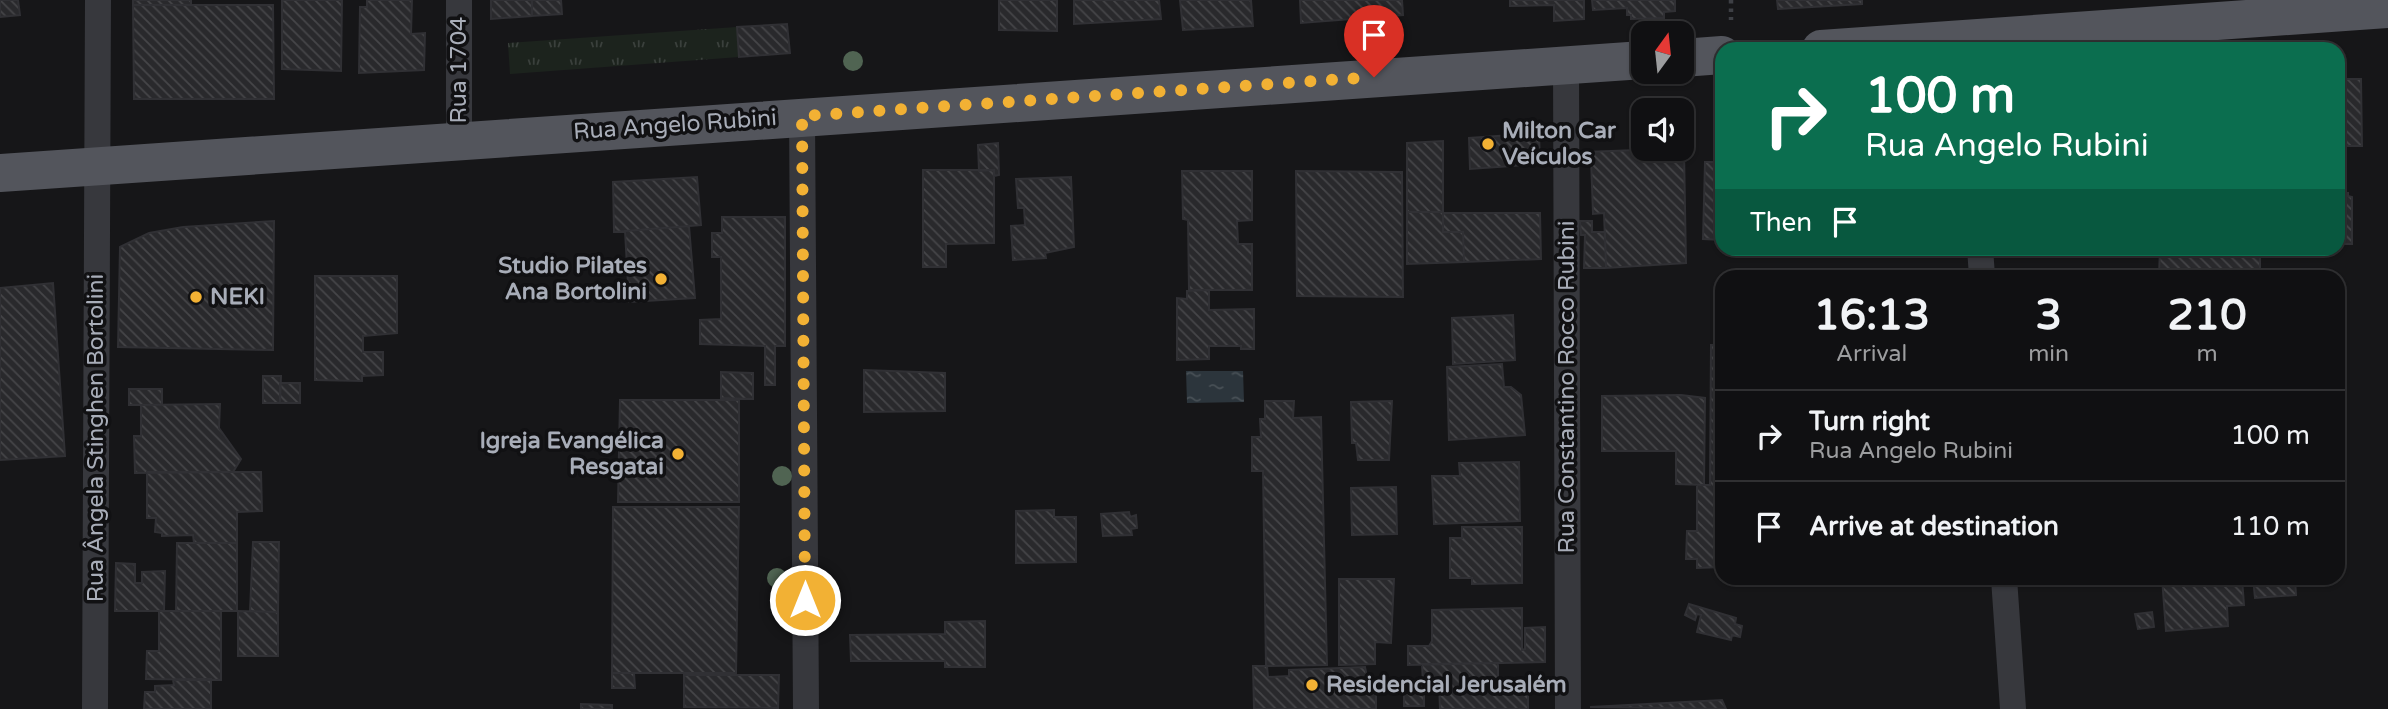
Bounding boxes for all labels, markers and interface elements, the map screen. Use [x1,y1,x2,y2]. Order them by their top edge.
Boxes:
pin [1344,5,1404,77]
street label: Rua 1704 [445,16,473,124]
icon: arrive [1355,16,1393,54]
north arrow [1631,21,1694,84]
map controls [1631,21,1694,161]
text: 100 m [1865,67,2015,126]
icon: right [1750,70,1841,161]
button: sound [1631,98,1694,161]
street label: Rua Angelo Rubini [572,104,778,146]
place label: Milton Car Veículos [1502,117,1617,171]
text: Rua Angelo Rubini [1865,127,2149,165]
marker: Milton Car Veículos [1480,136,1496,152]
icon: arrive [1826,203,1864,241]
text: Then [1750,207,1812,238]
street label: Rua Constantino Rocco Rubini [1553,221,1581,553]
place label: Studio Pilates Ana Bortolini [498,252,647,306]
marker: Studio Pilates Ana Bortolini [653,271,669,287]
street label: Rua Ângela Stinghen Bortolini [82,274,110,602]
place label: NEKI [210,283,265,311]
marker: NEKI [188,289,204,305]
text: 16:13 [1813,290,1930,341]
text: 3 [2035,290,2062,341]
text: 210 [2167,290,2247,341]
text: Arrival [1836,340,1907,368]
text: min [2028,340,2069,368]
text: m [2196,340,2218,368]
text: Turn right [1809,406,1930,437]
icon: right [1750,417,1788,455]
text: 100 m [2230,420,2310,451]
place label: Igreja Evangélica Resgatai [480,427,664,481]
text: Rua Angelo Rubini [1809,437,2013,465]
marker: Igreja Evangélica Resgatai [670,446,686,462]
icon: arrive [1750,508,1788,546]
text: Arrive at destination [1809,511,2059,542]
text: 110 m [2230,511,2310,542]
position arrow [768,563,842,637]
place label: Residencial Jerusalém [1326,671,1567,699]
marker: Residencial Jerusalém [1304,677,1320,693]

